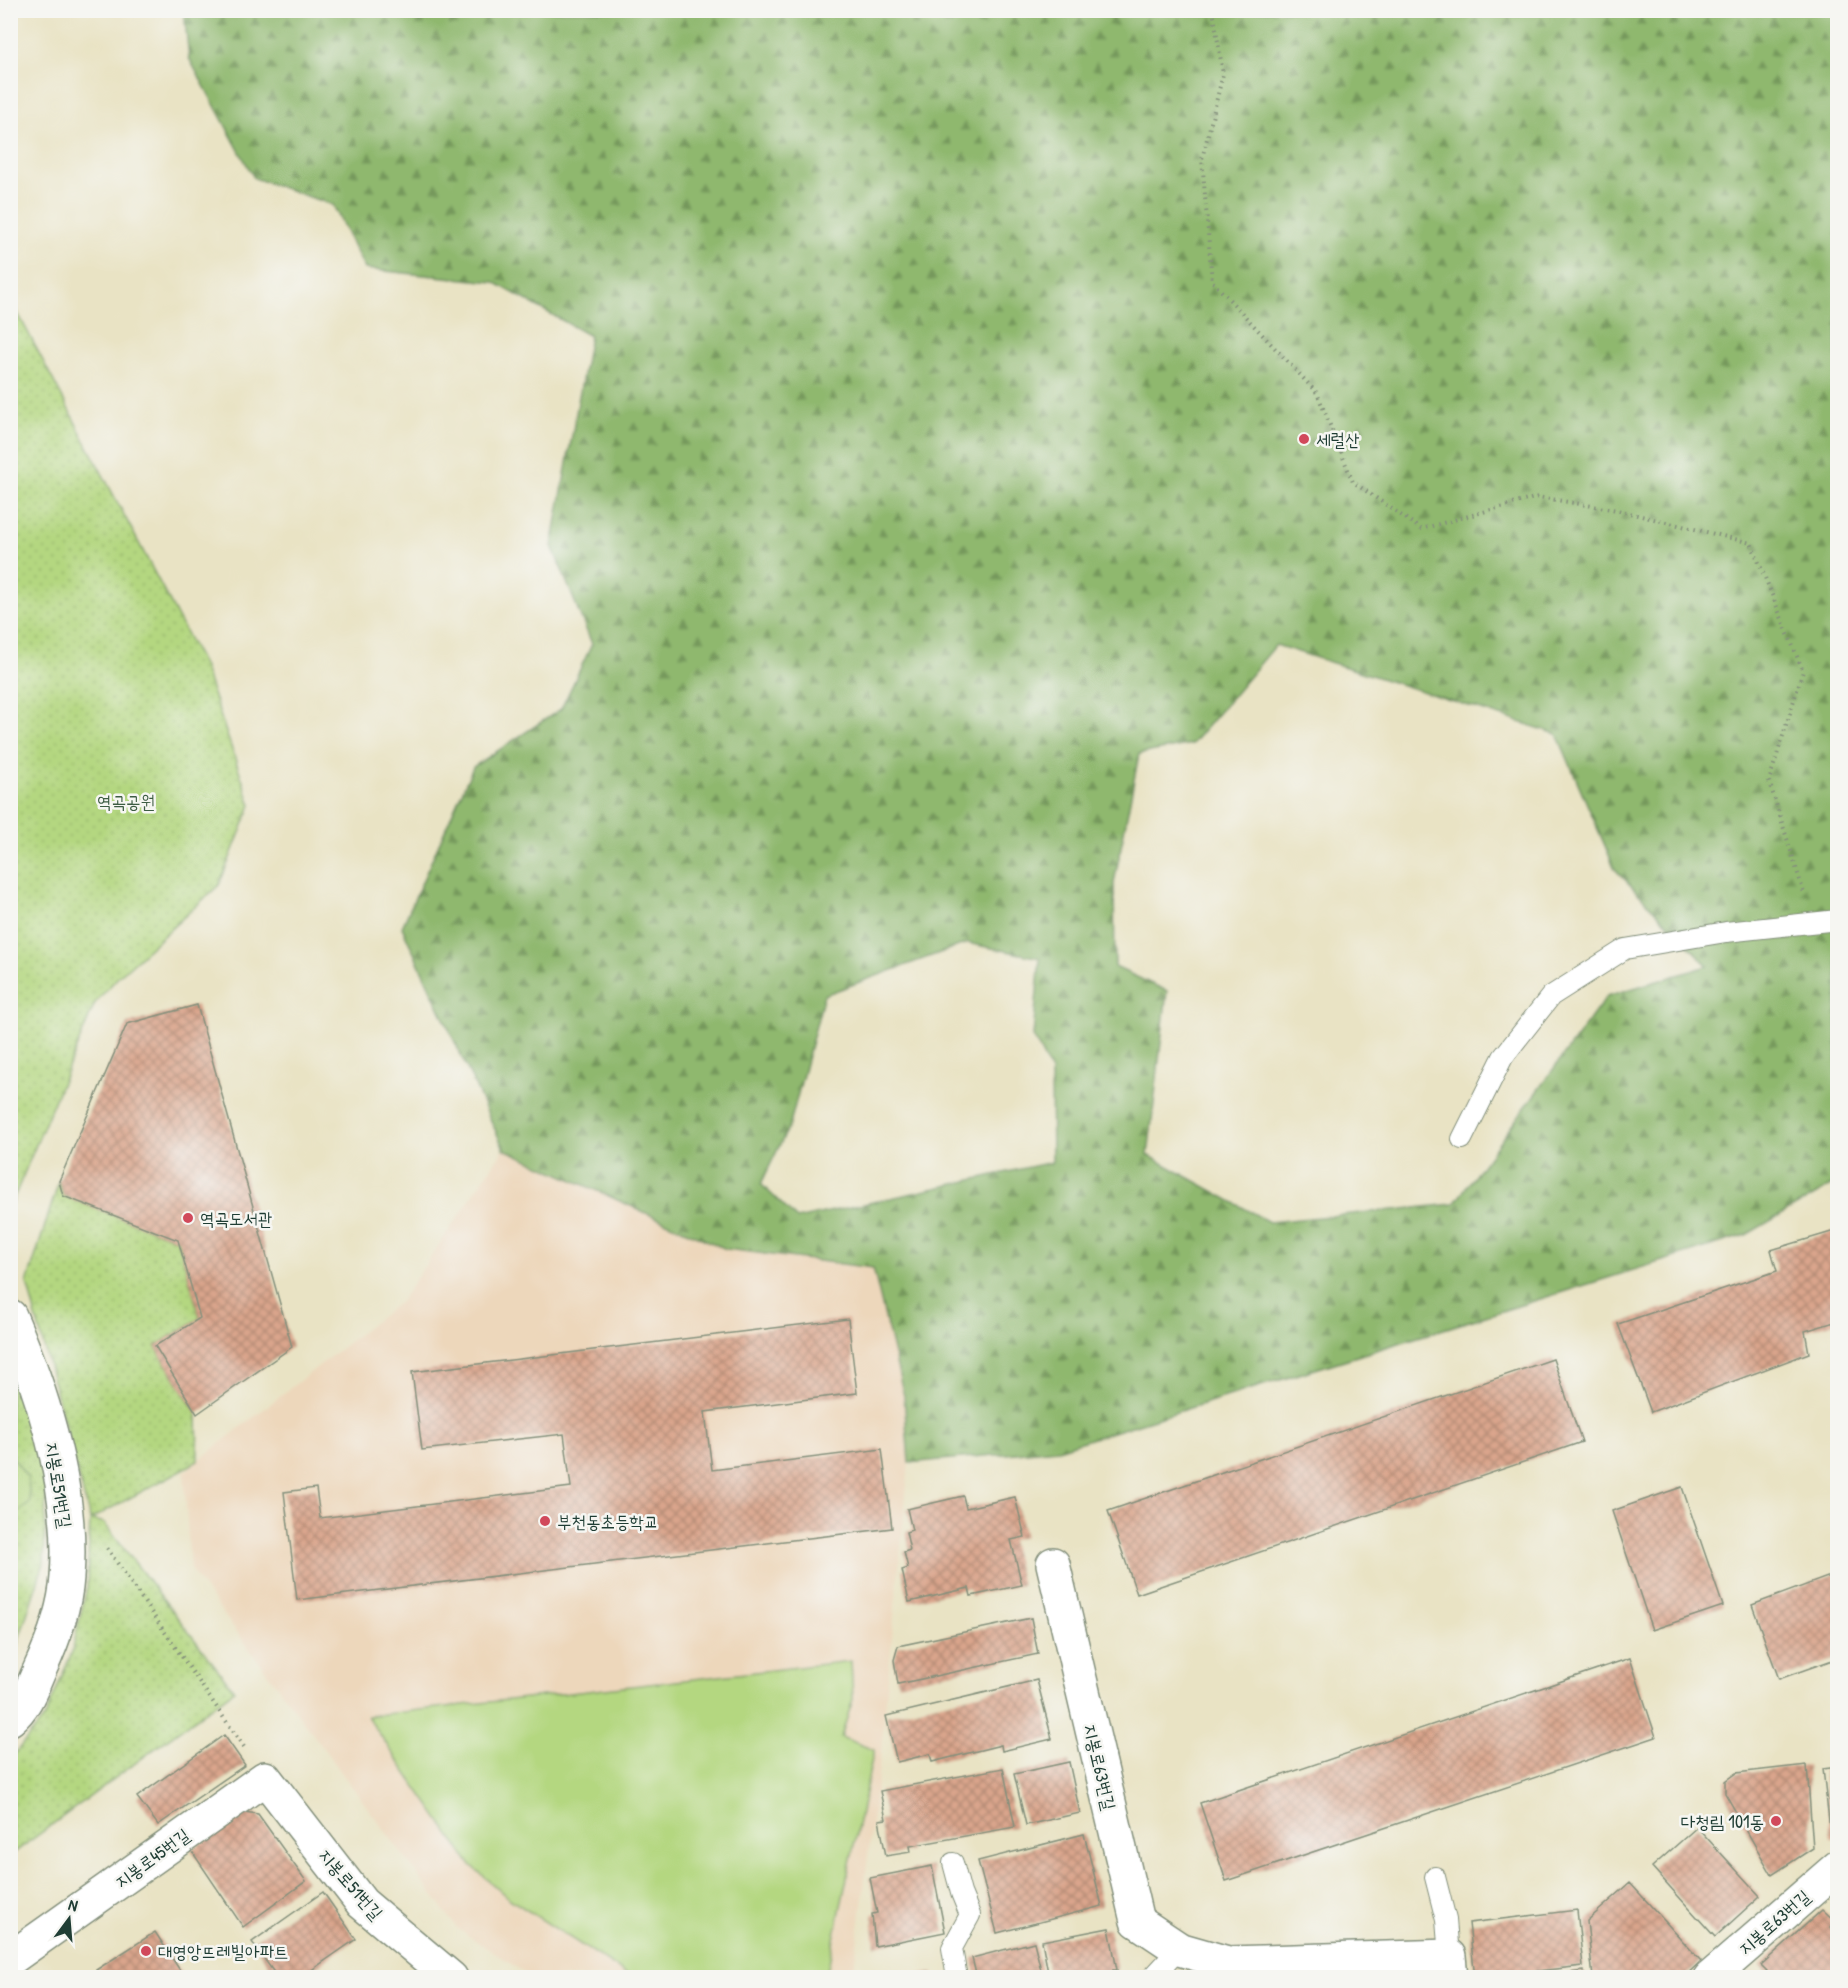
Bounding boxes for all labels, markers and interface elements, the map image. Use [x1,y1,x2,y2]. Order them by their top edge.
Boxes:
place label: 세럴산 [1316,427,1360,452]
marker: 세럴산 [1297,432,1311,446]
park label: 역곡공원 [97,789,155,814]
place label: 역곡도서관 [200,1206,272,1231]
marker: 역곡도서관 [181,1211,195,1225]
street label: 지봉로51번길 [40,1440,78,1530]
place label: 부천동초등학교 [557,1509,658,1534]
marker: 부천동초등학교 [538,1514,552,1528]
street label: 지봉로63번길 [1078,1721,1122,1813]
place label: 다청림 101동 [1681,1809,1764,1834]
marker: 다청림 101동 [1769,1814,1783,1828]
street label: 지봉로45번길 [110,1822,195,1894]
street label: 지봉로51번길 [313,1843,389,1925]
street label: 지봉로63번길 [1733,1883,1816,1960]
north arrow [39,1889,99,1949]
text: N [66,1893,81,1916]
place label: 대영앙뜨레빌아파트 [158,1939,288,1964]
marker: 대영앙뜨레빌아파트 [139,1944,153,1958]

